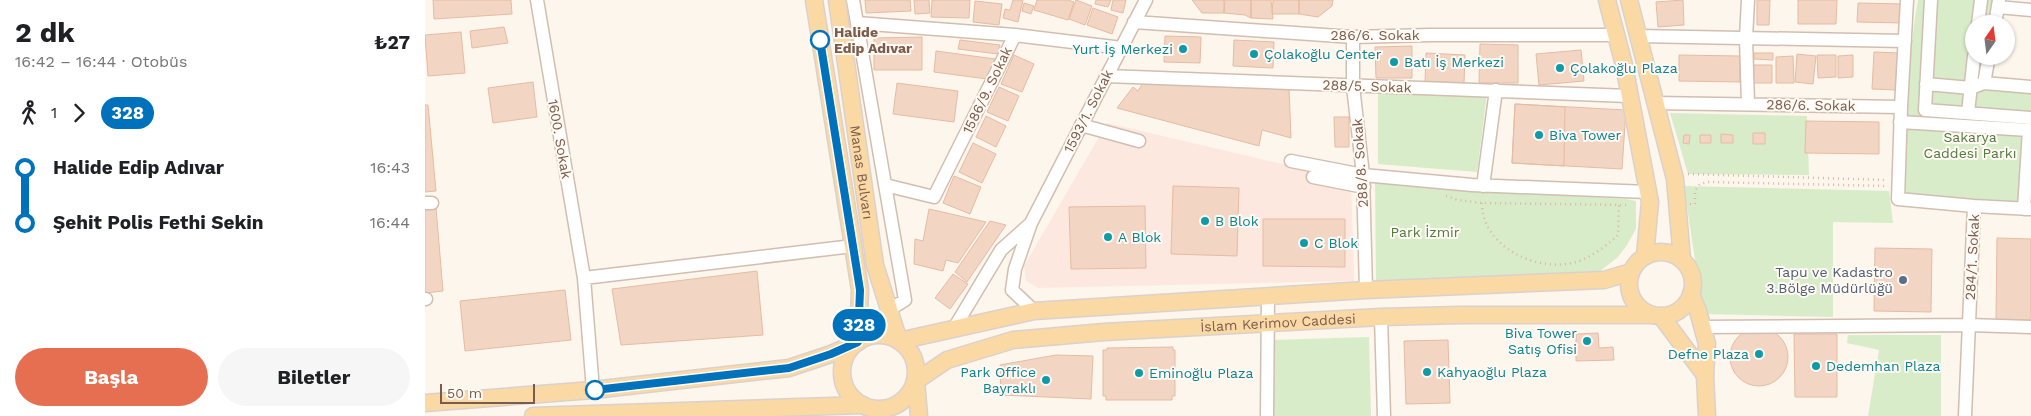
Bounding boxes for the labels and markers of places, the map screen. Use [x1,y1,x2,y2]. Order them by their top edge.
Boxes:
place label: Halide Edip Adıvar [834,24,912,56]
marker: Halide Edip Adıvar [810,30,830,50]
place label: Yurt İş Merkezi [1072,41,1173,57]
marker: Yurt İş Merkezi [1177,43,1189,55]
place label: Çolakoğlu Center [1264,46,1382,62]
marker: Çolakoğlu Center [1248,48,1260,60]
place label: Batı İş Merkezi [1404,54,1504,70]
marker: Batı İş Merkezi [1388,56,1400,68]
place label: Çolakoğlu Plaza [1570,60,1678,76]
marker: Çolakoğlu Plaza [1554,62,1566,74]
place label: Biva Tower [1549,127,1622,143]
marker: Biva Tower [1533,129,1545,141]
place label: B Blok [1215,213,1259,229]
marker: B Blok [1199,215,1211,227]
place label: A Blok [1118,229,1161,245]
marker: A Blok [1102,231,1114,243]
place label: C Blok [1314,235,1358,251]
marker: C Blok [1298,237,1310,249]
place label: Tapu ve Kadastro 3.Bölge Müdürlüğü [1766,264,1893,296]
marker: Tapu ve Kadastro 3.Bölge Müdürlüğü [1897,274,1909,286]
place label: Biva Tower Satış Ofisi [1505,325,1577,357]
marker: Biva Tower Satış Ofisi [1581,335,1593,347]
place label: Defne Plaza [1668,346,1749,362]
marker: Defne Plaza [1753,348,1765,360]
place label: Dedemhan Plaza [1826,358,1941,374]
marker: Dedemhan Plaza [1810,360,1822,372]
place label: Park Office Bayraklı [960,364,1036,396]
place label: Kahyaoğlu Plaza [1437,364,1547,380]
place label: Eminoğlu Plaza [1149,365,1253,381]
marker: Kahyaoğlu Plaza [1421,366,1433,378]
marker: Eminoğlu Plaza [1133,367,1145,379]
marker: Park Office Bayraklı [1040,374,1052,386]
unlabelled marker [585,380,605,400]

